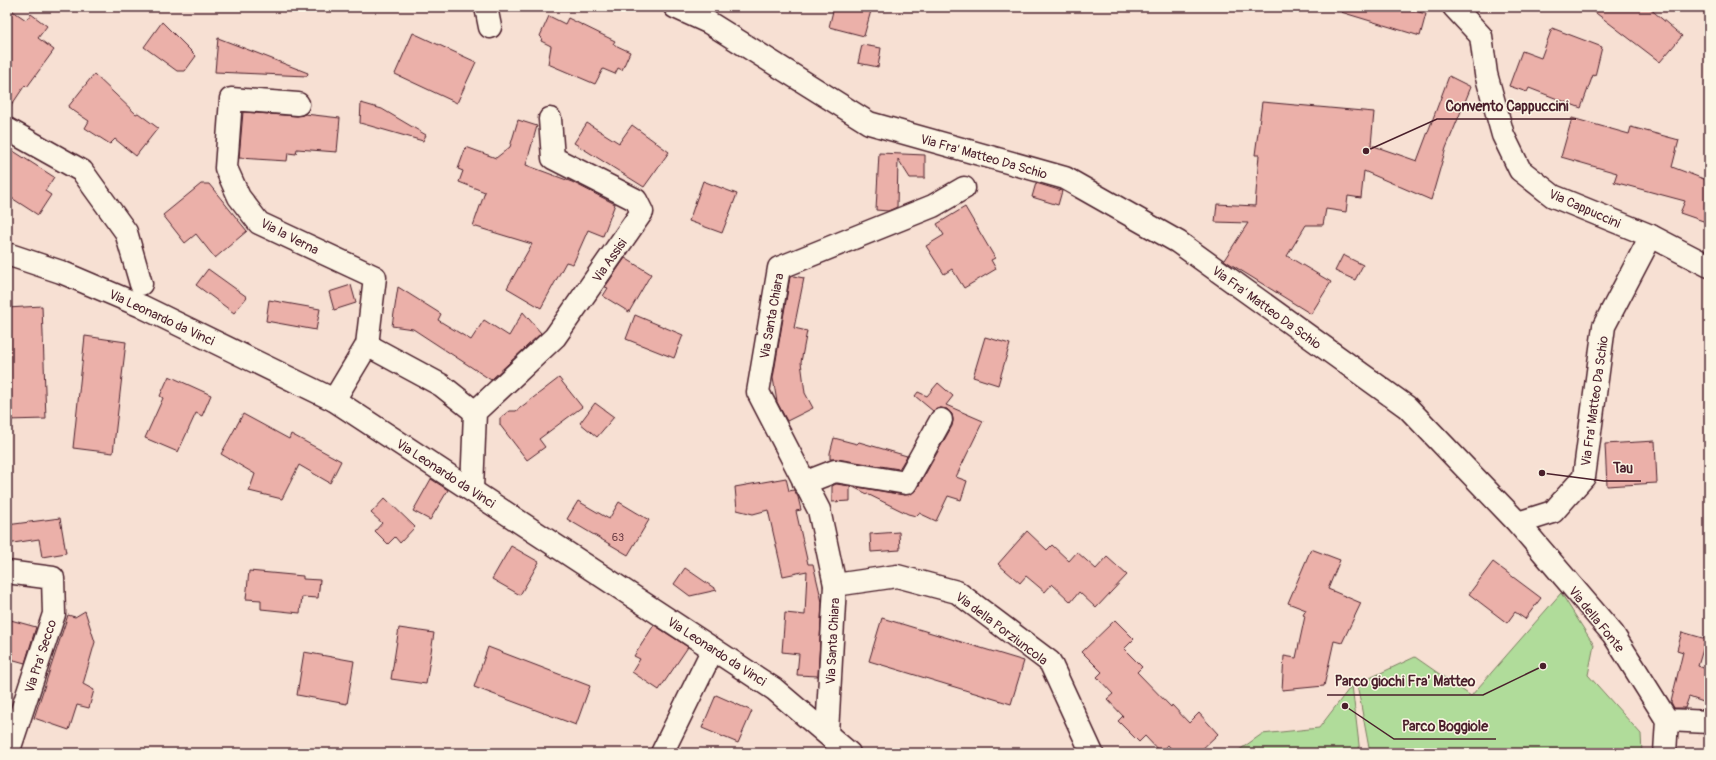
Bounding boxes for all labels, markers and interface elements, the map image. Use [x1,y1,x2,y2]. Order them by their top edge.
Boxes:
callout: Convento Cappuccini [1437,93,1576,119]
text: Convento Cappuccini [1445,98,1569,115]
street label: Via Fra' Matteo Da Schio [918,131,1049,183]
street label: Via Cappuccini [1546,186,1623,232]
street label: Via la Verna [258,215,321,258]
street label: Via Assisi [589,236,631,285]
street label: Via Fra' Matteo Da Schio [1209,263,1324,353]
street label: Via Santa Chiara [757,272,787,360]
street label: Via Leonardo da Vinci [106,286,217,349]
street label: Via Fra' Matteo Da Schio [1578,335,1612,467]
street label: Via Leonardo da Vinci [393,436,498,512]
callout: Tau [1604,455,1641,481]
text: Tau [1612,460,1633,477]
house number: 63 [612,531,624,544]
street label: Via della Fonte [1565,584,1628,656]
street label: Via della Porziuncola [952,589,1051,669]
street label: Via Santa Chiara [823,597,843,685]
street label: Via Leonardo da Vinci [664,614,769,690]
street label: Via Pra' Secco [22,618,60,695]
callout: Parco giochi Fra' Matteo [1327,669,1483,695]
text: Parco giochi Fra' Matteo [1335,673,1476,690]
callout: Parco Boggiole [1394,713,1496,739]
text: Parco Boggiole [1402,718,1489,735]

